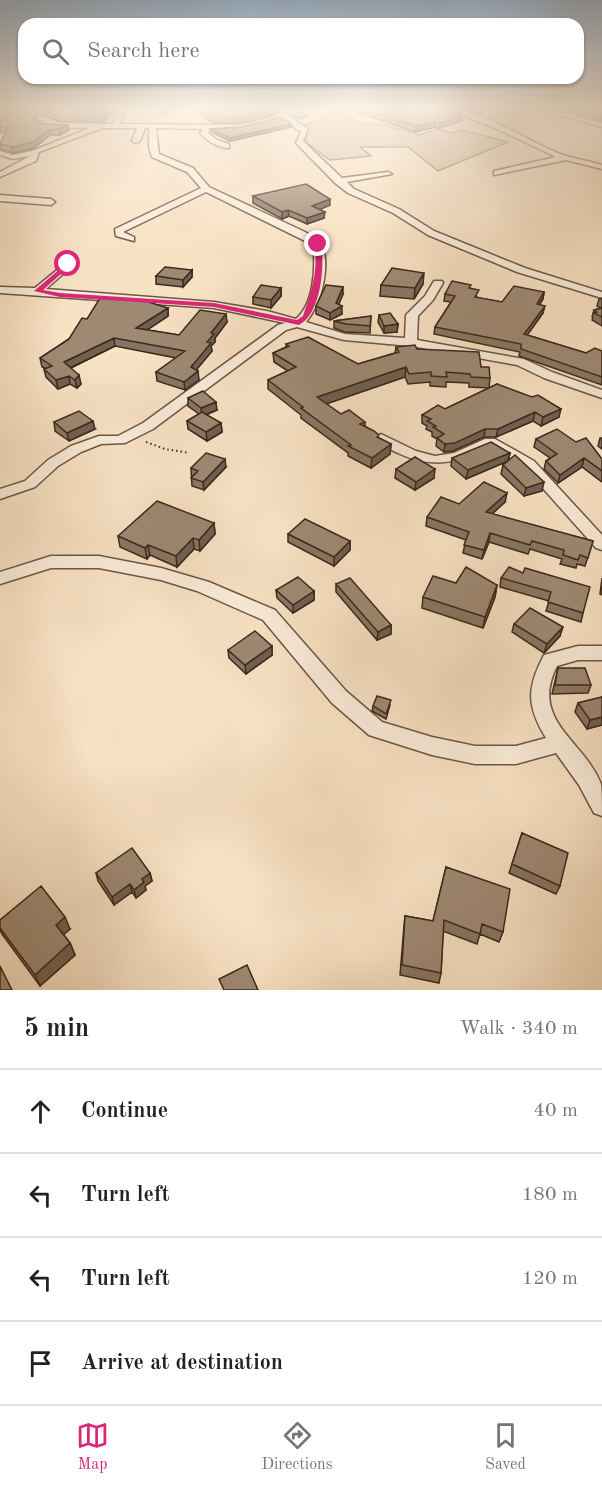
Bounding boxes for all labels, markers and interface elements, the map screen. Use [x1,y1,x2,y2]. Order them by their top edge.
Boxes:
search box [18,18,584,84]
icon: search [39,35,72,68]
text: Search here [87,40,200,62]
route end [304,230,330,256]
route start [54,250,80,276]
text: 5 min [24,1016,89,1042]
text: Walk · 340 m [459,1019,578,1039]
icon: ahead [24,1095,57,1128]
text: Continue [81,1100,168,1122]
text: 40 m [533,1101,578,1121]
icon: left [24,1179,57,1212]
text: Turn left [81,1184,170,1206]
text: 180 m [522,1185,578,1205]
icon: left [24,1263,57,1296]
text: Turn left [81,1268,170,1290]
text: 120 m [522,1269,578,1289]
icon: arrive [24,1347,57,1380]
text: Arrive at destination [81,1352,283,1374]
tab: Map [76,1419,109,1475]
tab: Directions [262,1419,333,1475]
tab: Saved [485,1419,526,1475]

